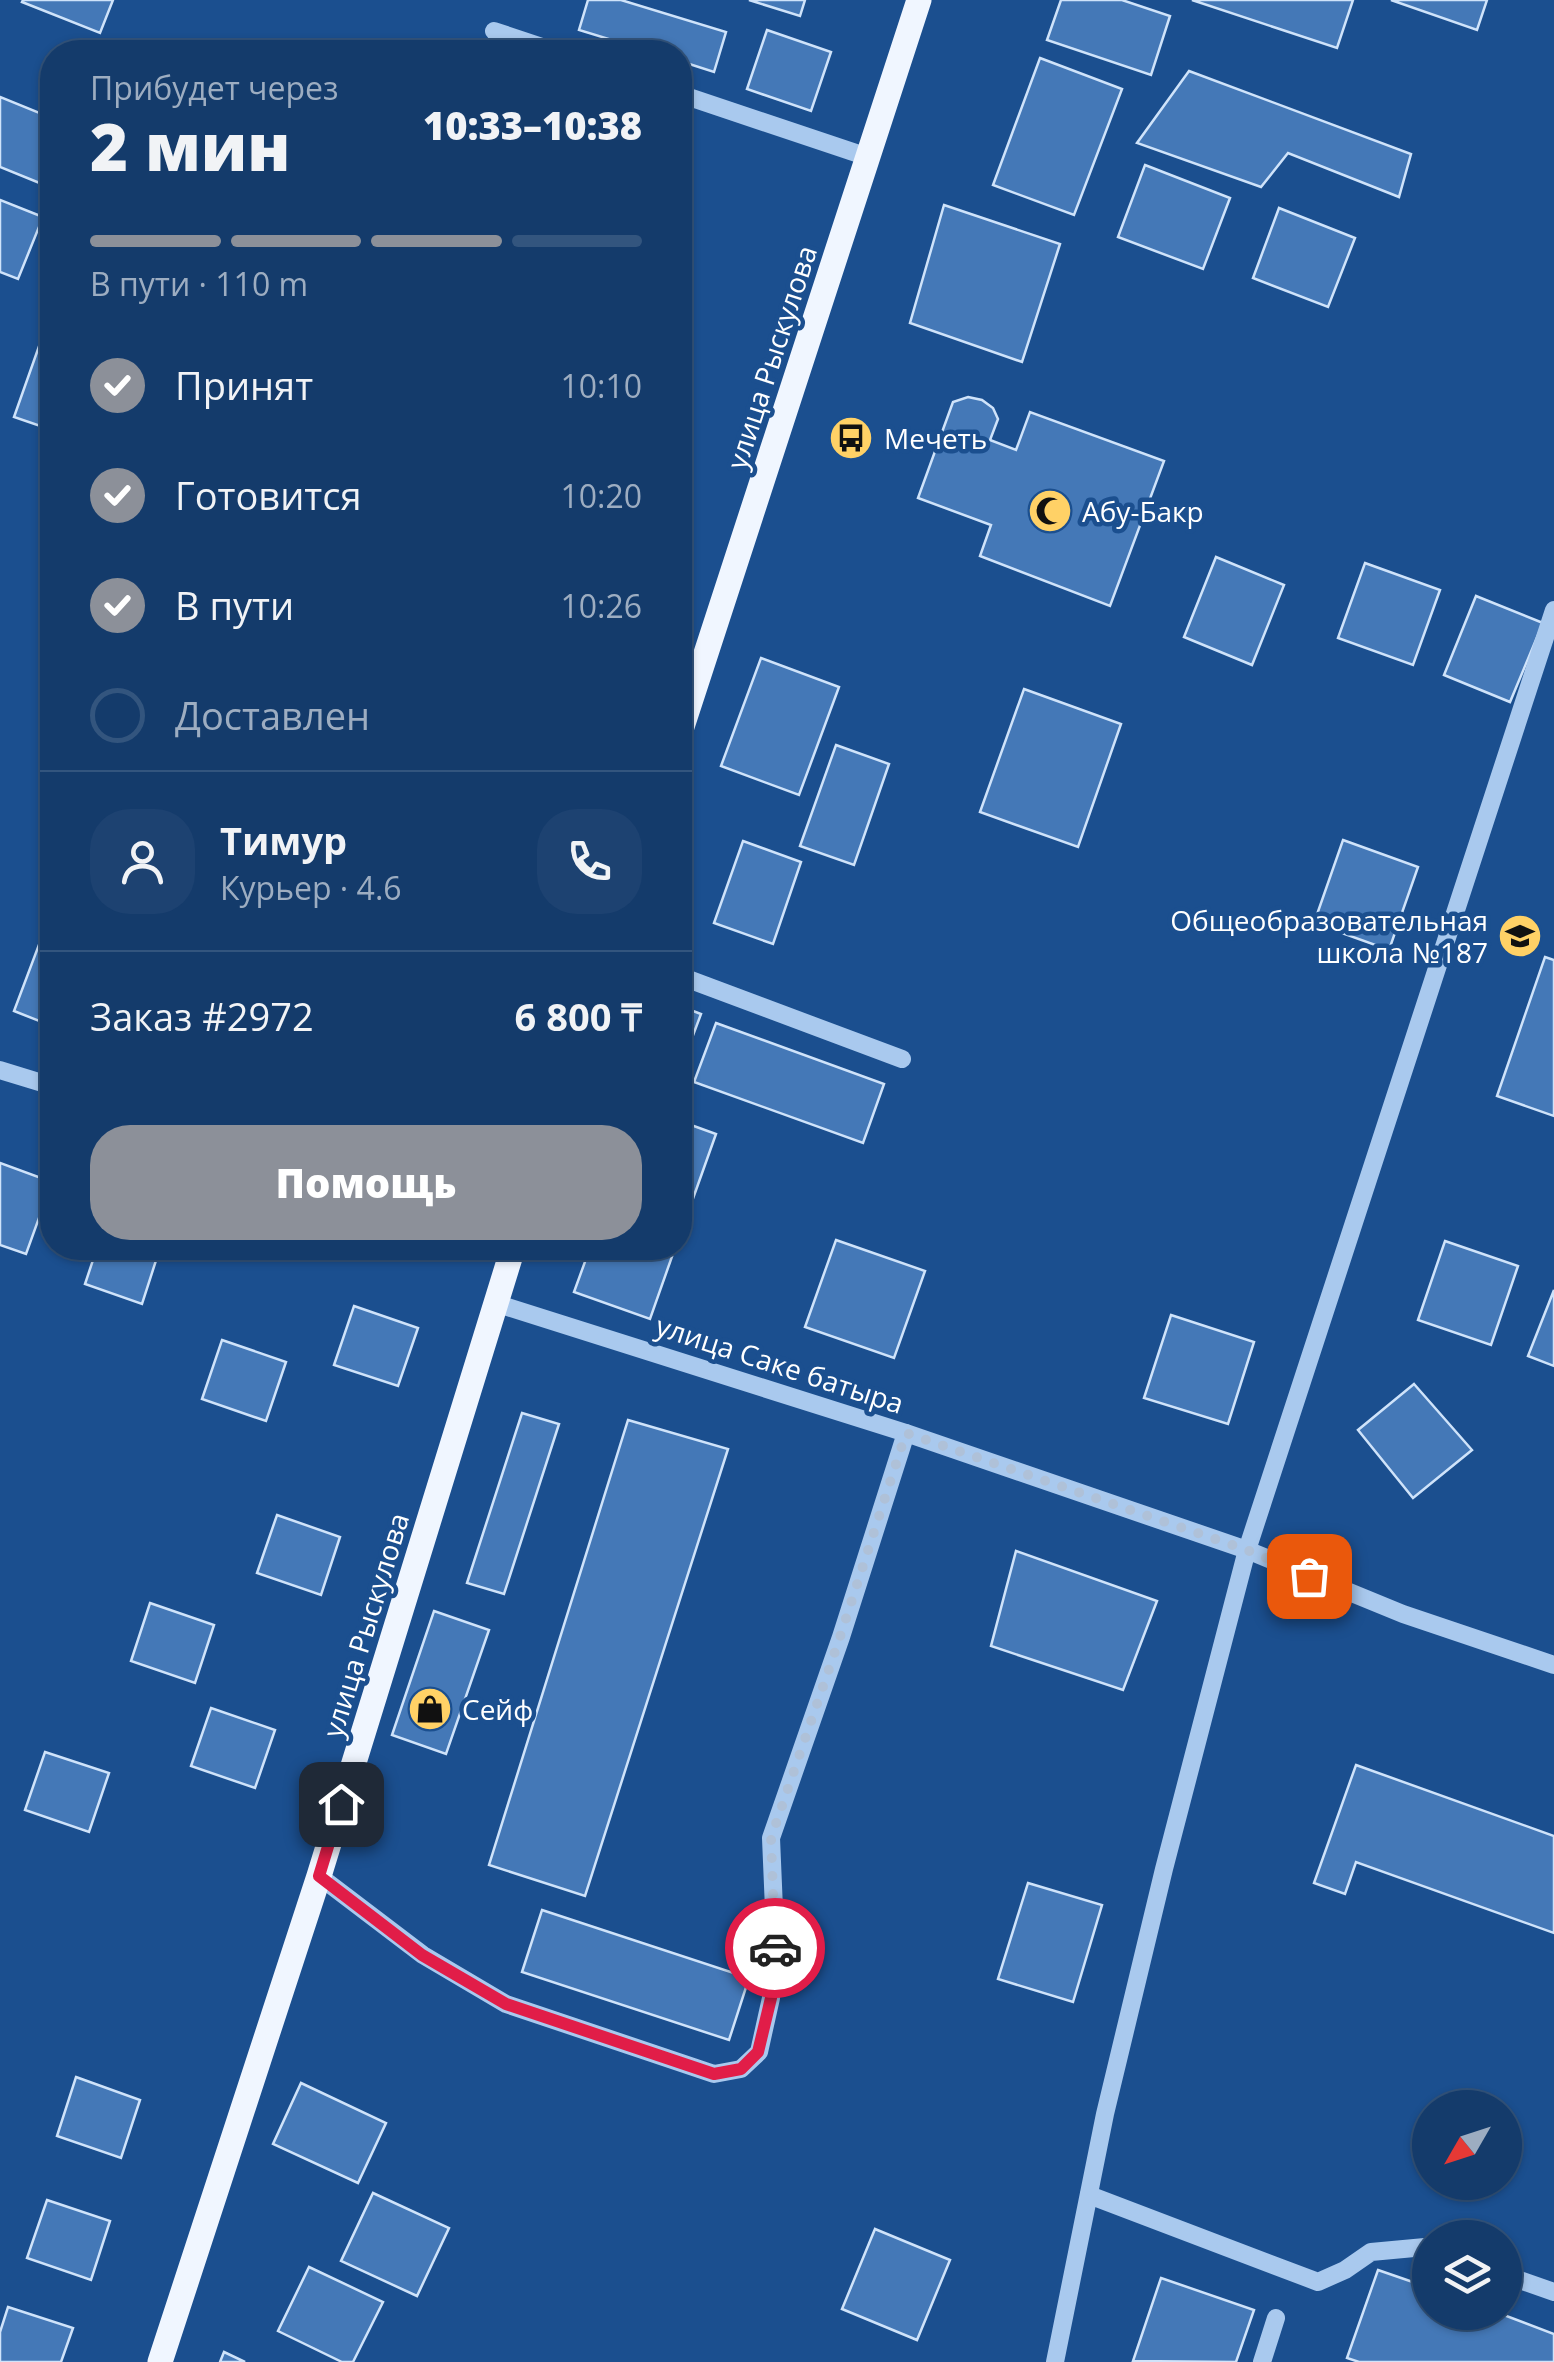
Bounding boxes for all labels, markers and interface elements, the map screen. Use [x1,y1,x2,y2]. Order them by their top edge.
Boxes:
text: Прибудет через [90,66,338,109]
text: 10:33–10:38 [423,99,642,151]
text: 2 мин [90,102,291,190]
street label: улица Рыскулова [717,240,825,474]
text: В пути · 110 m [90,262,308,305]
icon: check [90,358,145,413]
text: Принят [175,359,313,411]
text: 10:10 [560,364,642,407]
bus stop icon: Мечеть [828,415,874,461]
place label: Мечеть [884,419,987,457]
icon: check [90,468,145,523]
text: Готовится [175,469,361,521]
text: 10:20 [560,474,642,517]
mosque icon: Абу-Бакр [1027,488,1073,534]
place label: Абу-Бакр [1082,492,1204,530]
icon: check [90,578,145,633]
text: В пути [175,579,294,631]
text: 10:26 [560,584,642,627]
text: Доставлен [175,689,370,741]
button: person [90,809,195,914]
button: phone [537,809,642,914]
text: Тимур [220,814,347,866]
text: Курьер · 4.6 [220,866,402,909]
place label: Общеобразовательная школа №187 [1170,901,1488,971]
school or university icon: Общеобразовательная школа №187 [1497,913,1543,959]
text: Заказ #2972 [90,990,314,1042]
text: 6 800 ₸ [515,990,642,1042]
button: Помощь [90,1125,642,1240]
street label: улица Саке батыра [651,1306,909,1422]
street label: улица Рыскулова [313,1508,417,1742]
pin [1267,1534,1352,1619]
icon: bag [1282,1549,1337,1604]
shop icon: Сейф [407,1686,453,1732]
place label: Сейф [462,1690,533,1728]
pin [299,1762,384,1847]
icon: home [314,1777,369,1832]
courier [725,1898,825,1998]
icon: car [748,1921,803,1976]
north arrow [1412,2090,1522,2200]
map controls [1412,2090,1522,2330]
button: layers [1412,2220,1522,2330]

